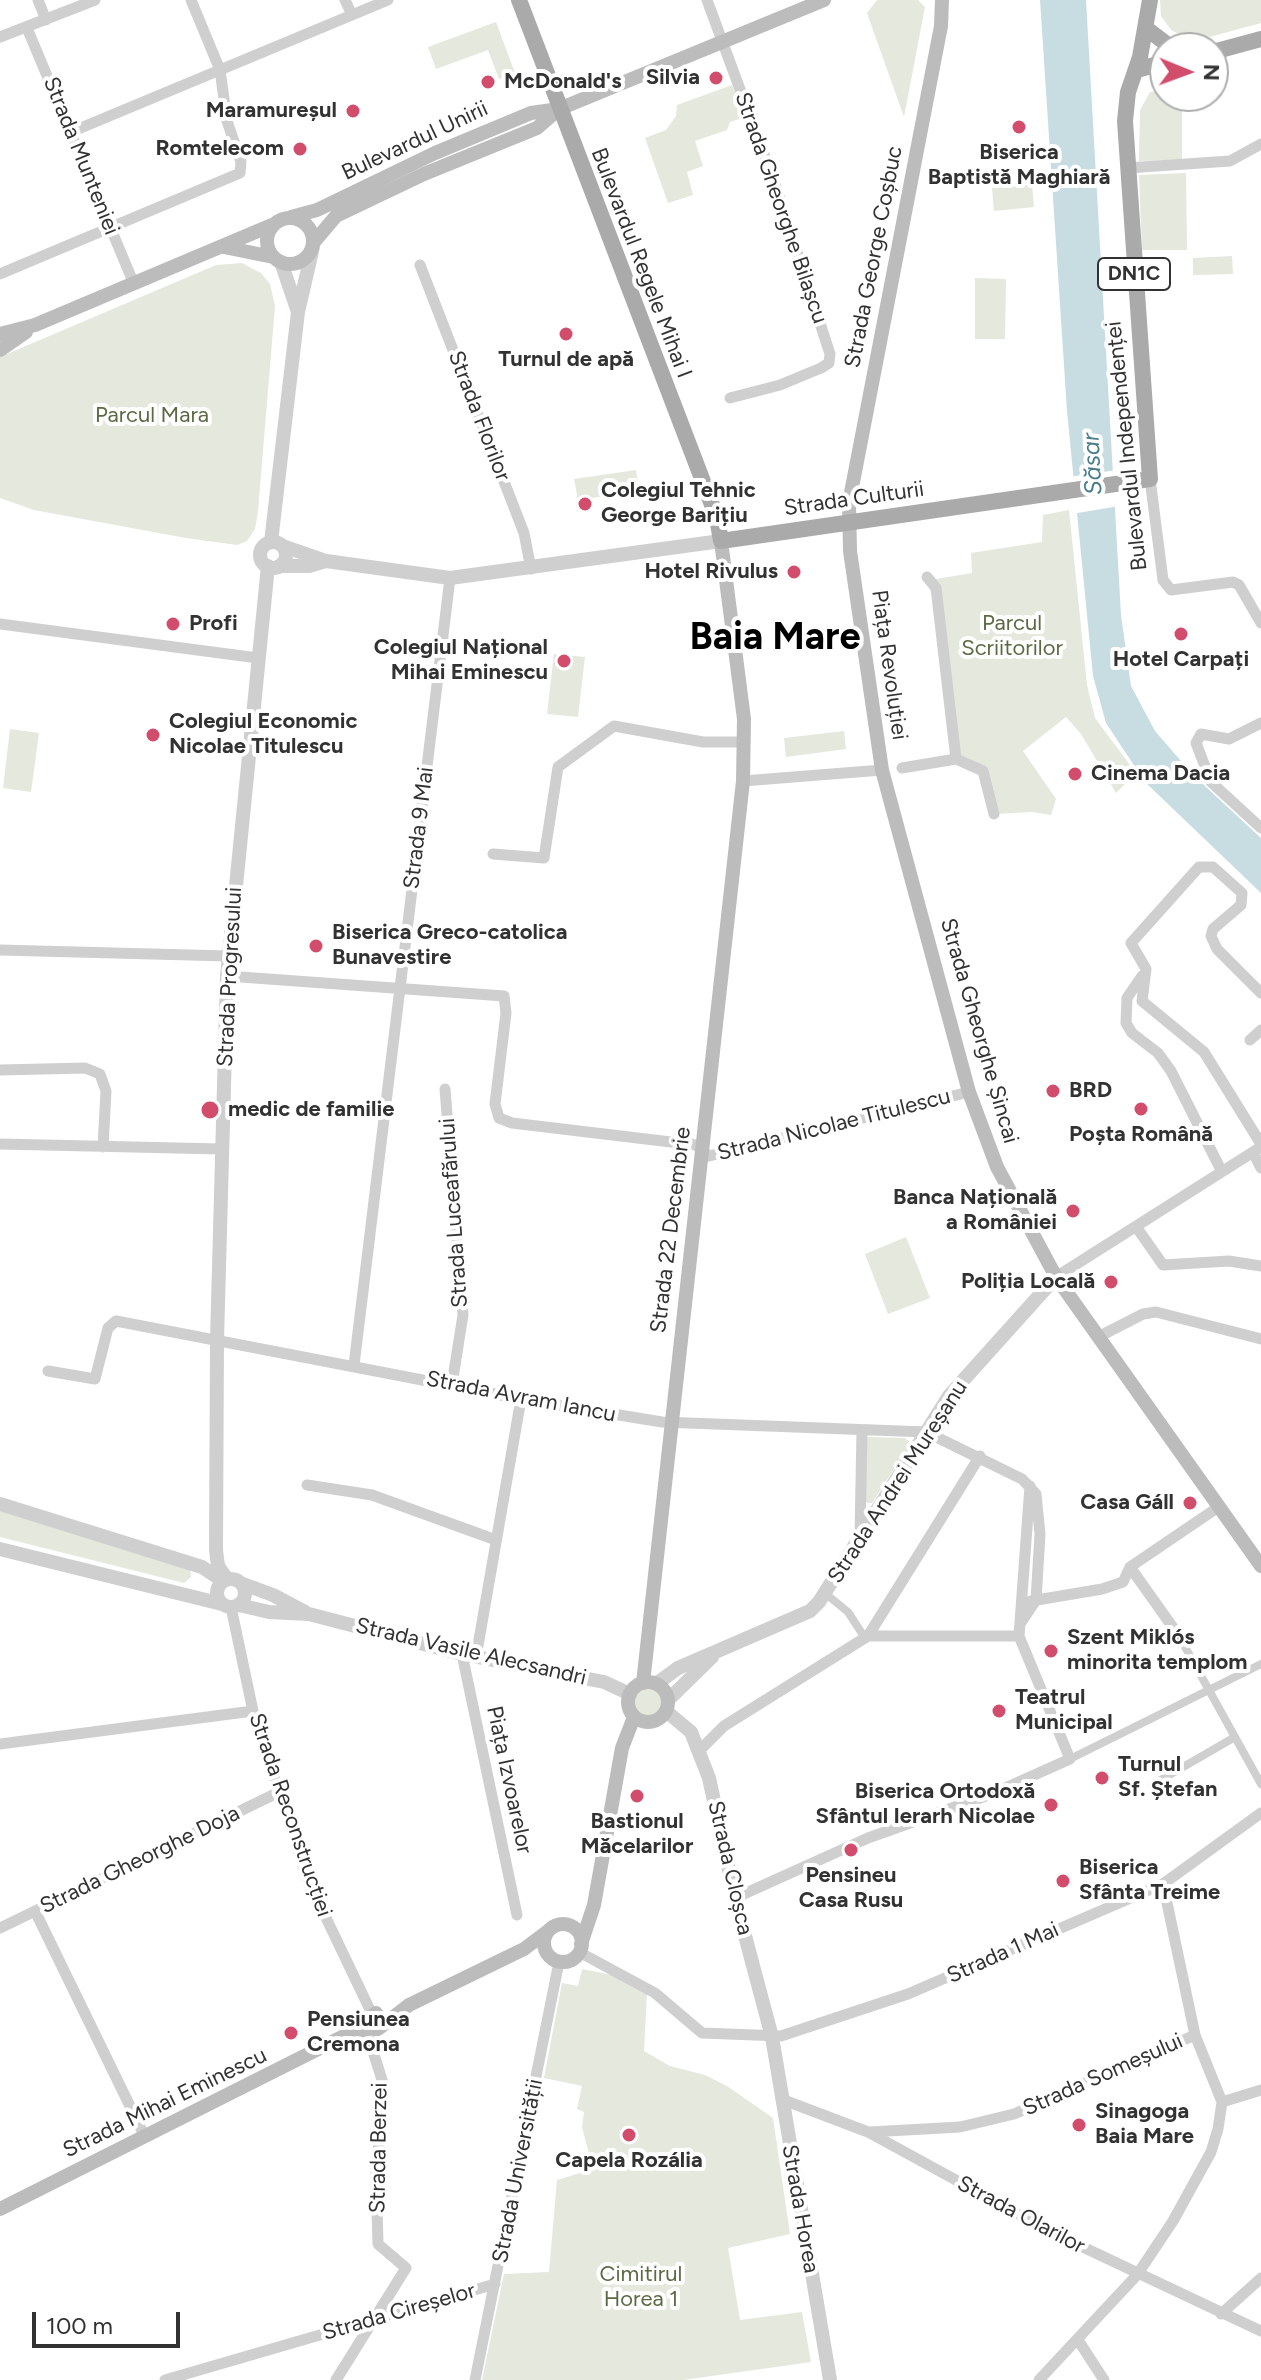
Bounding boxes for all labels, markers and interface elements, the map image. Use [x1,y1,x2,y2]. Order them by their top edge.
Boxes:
north arrow [1149,32,1229,112]
text: N [1198,64,1225,81]
place label: Silvia [646,65,700,91]
place label: McDonald's [504,69,621,95]
marker: Silvia [707,69,725,87]
street label: Strada Munteniei [37,73,125,239]
marker: McDonald's [479,73,497,91]
street label: Strada Gheorghe Bilașcu [729,89,833,327]
street label: Bulevardul Unirii [338,96,492,186]
place label: Maramureșul [206,98,337,124]
marker: Maramureșul [344,102,362,120]
marker: Biserica Baptistă Maghiară [1010,118,1028,136]
place label: Romtelecom [155,136,284,162]
marker: Romtelecom [291,140,309,158]
place label: Biserica Baptistă Maghiară [928,140,1110,192]
street label: Bulevardul Regele Mihai I [585,144,697,382]
street label: Strada George Coșbuc [840,144,908,370]
road number: DN1C [1098,258,1170,290]
street label: Bulevardul Independenței [1101,320,1153,572]
marker: Turnul de apă [557,325,575,343]
street label: Strada Florilor [442,347,516,485]
place label: Turnul de apă [498,347,634,373]
park label: Parcul Mara [95,403,209,429]
water label: Săsar [1077,432,1109,496]
street label: Strada Culturii [782,476,926,522]
place label: Colegiul Tehnic George Barițiu [601,478,756,530]
marker: Colegiul Tehnic George Barițiu [576,495,594,513]
place label: Hotel Rivulus [644,559,778,585]
marker: Hotel Rivulus [785,563,803,581]
street label: Piața Revoluției [865,588,913,742]
place label: Profi [189,611,238,637]
park label: Parcul Scriitorilor [961,611,1063,662]
marker: Profi [164,615,182,633]
district label: Baia Mare [689,615,861,661]
marker: Hotel Carpați [1172,625,1190,643]
place label: Colegiul Național Mihai Eminescu [374,635,548,686]
place label: Hotel Carpați [1113,647,1249,673]
marker: Colegiul Național Mihai Eminescu [555,652,573,670]
place label: Colegiul Economic Nicolae Titulescu [169,709,357,760]
marker: Colegiul Economic Nicolae Titulescu [144,726,162,744]
place label: Cinema Dacia [1091,761,1230,787]
street label: Strada 9 Mai [398,765,440,891]
marker: Cinema Dacia [1066,765,1084,783]
street label: Strada Progresului [212,886,248,1068]
street label: Strada Gheorghe Șincai [934,915,1024,1147]
place label: Biserica Greco-catolica Bunavestire [332,920,567,972]
marker: Biserica Greco-catolica Bunavestire [307,937,325,955]
place label: BRD [1069,1078,1112,1104]
marker: BRD [1044,1082,1062,1100]
street label: Strada Nicolae Titulescu [715,1083,953,1167]
place label: medic de familie [228,1097,394,1123]
marker: medic de familie [199,1099,221,1121]
marker: Poșta Română [1132,1100,1150,1118]
street label: Strada Luceafărului [434,1117,474,1309]
place label: Poșta Română [1069,1122,1213,1148]
street label: Strada 22 Decembrie [645,1126,697,1334]
place label: Banca Națională a României [893,1185,1057,1236]
marker: Banca Națională a României [1064,1202,1082,1220]
place label: Poliția Locală [961,1269,1095,1295]
marker: Poliția Locală [1102,1273,1120,1291]
street label: Strada Avram Iancu [424,1366,618,1428]
street label: Strada Andrei Mureșanu [823,1376,973,1588]
place label: Casa Gáll [1080,1490,1174,1516]
marker: Casa Gáll [1181,1494,1199,1512]
street label: Strada Vasile Alecsandri [353,1613,589,1691]
place label: Szent Miklós minorita templom [1067,1625,1248,1676]
marker: Szent Miklós minorita templom [1042,1642,1060,1660]
place label: Teatrul Municipal [1015,1685,1113,1736]
marker: Teatrul Municipal [990,1702,1008,1720]
street label: Piața Izvoarelor [480,1704,538,1856]
street label: Strada Reconstrucției [243,1710,337,1920]
place label: Turnul Sf. Ștefan [1118,1752,1217,1804]
marker: Turnul Sf. Ștefan [1093,1769,1111,1787]
place label: Biserica Ortodoxă Sfântul Ierarh Nicolae [816,1779,1035,1830]
marker: Bastionul Măcelarilor [628,1787,646,1805]
marker: Biserica Ortodoxă Sfântul Ierarh Nicolae [1042,1796,1060,1814]
street label: Strada Cloșca [702,1798,758,1938]
street label: Strada Gheorghe Doja [36,1800,244,1920]
place label: Bastionul Măcelarilor [581,1809,693,1860]
marker: Pensineu Casa Rusu [842,1841,860,1859]
place label: Biserica Sfânta Treime [1079,1855,1220,1906]
place label: Pensineu Casa Rusu [799,1863,903,1914]
marker: Biserica Sfânta Treime [1054,1872,1072,1890]
street label: Strada 1 Mai [943,1917,1063,1989]
place label: Pensiunea Cremona [307,2007,410,2058]
marker: Pensiunea Cremona [282,2024,300,2042]
street label: Strada Someșului [1019,2028,1187,2122]
street label: Strada Mihai Eminescu [59,2042,271,2164]
street label: Strada Universității [487,2077,549,2265]
street label: Strada Berzei [365,2082,393,2214]
place label: Sinagoga Baia Mare [1095,2099,1194,2150]
marker: Sinagoga Baia Mare [1070,2116,1088,2134]
marker: Capela Rozália [620,2126,638,2144]
street label: Strada Horea [776,2143,824,2275]
place label: Capela Rozália [555,2148,703,2174]
street label: Strada Olarilor [953,2170,1089,2260]
park label: Cimitirul Horea 1 [600,2262,682,2314]
street label: Strada Cireșelor [320,2278,478,2346]
scale bar [36,2296,184,2346]
text: 100 m [46,2311,113,2340]

